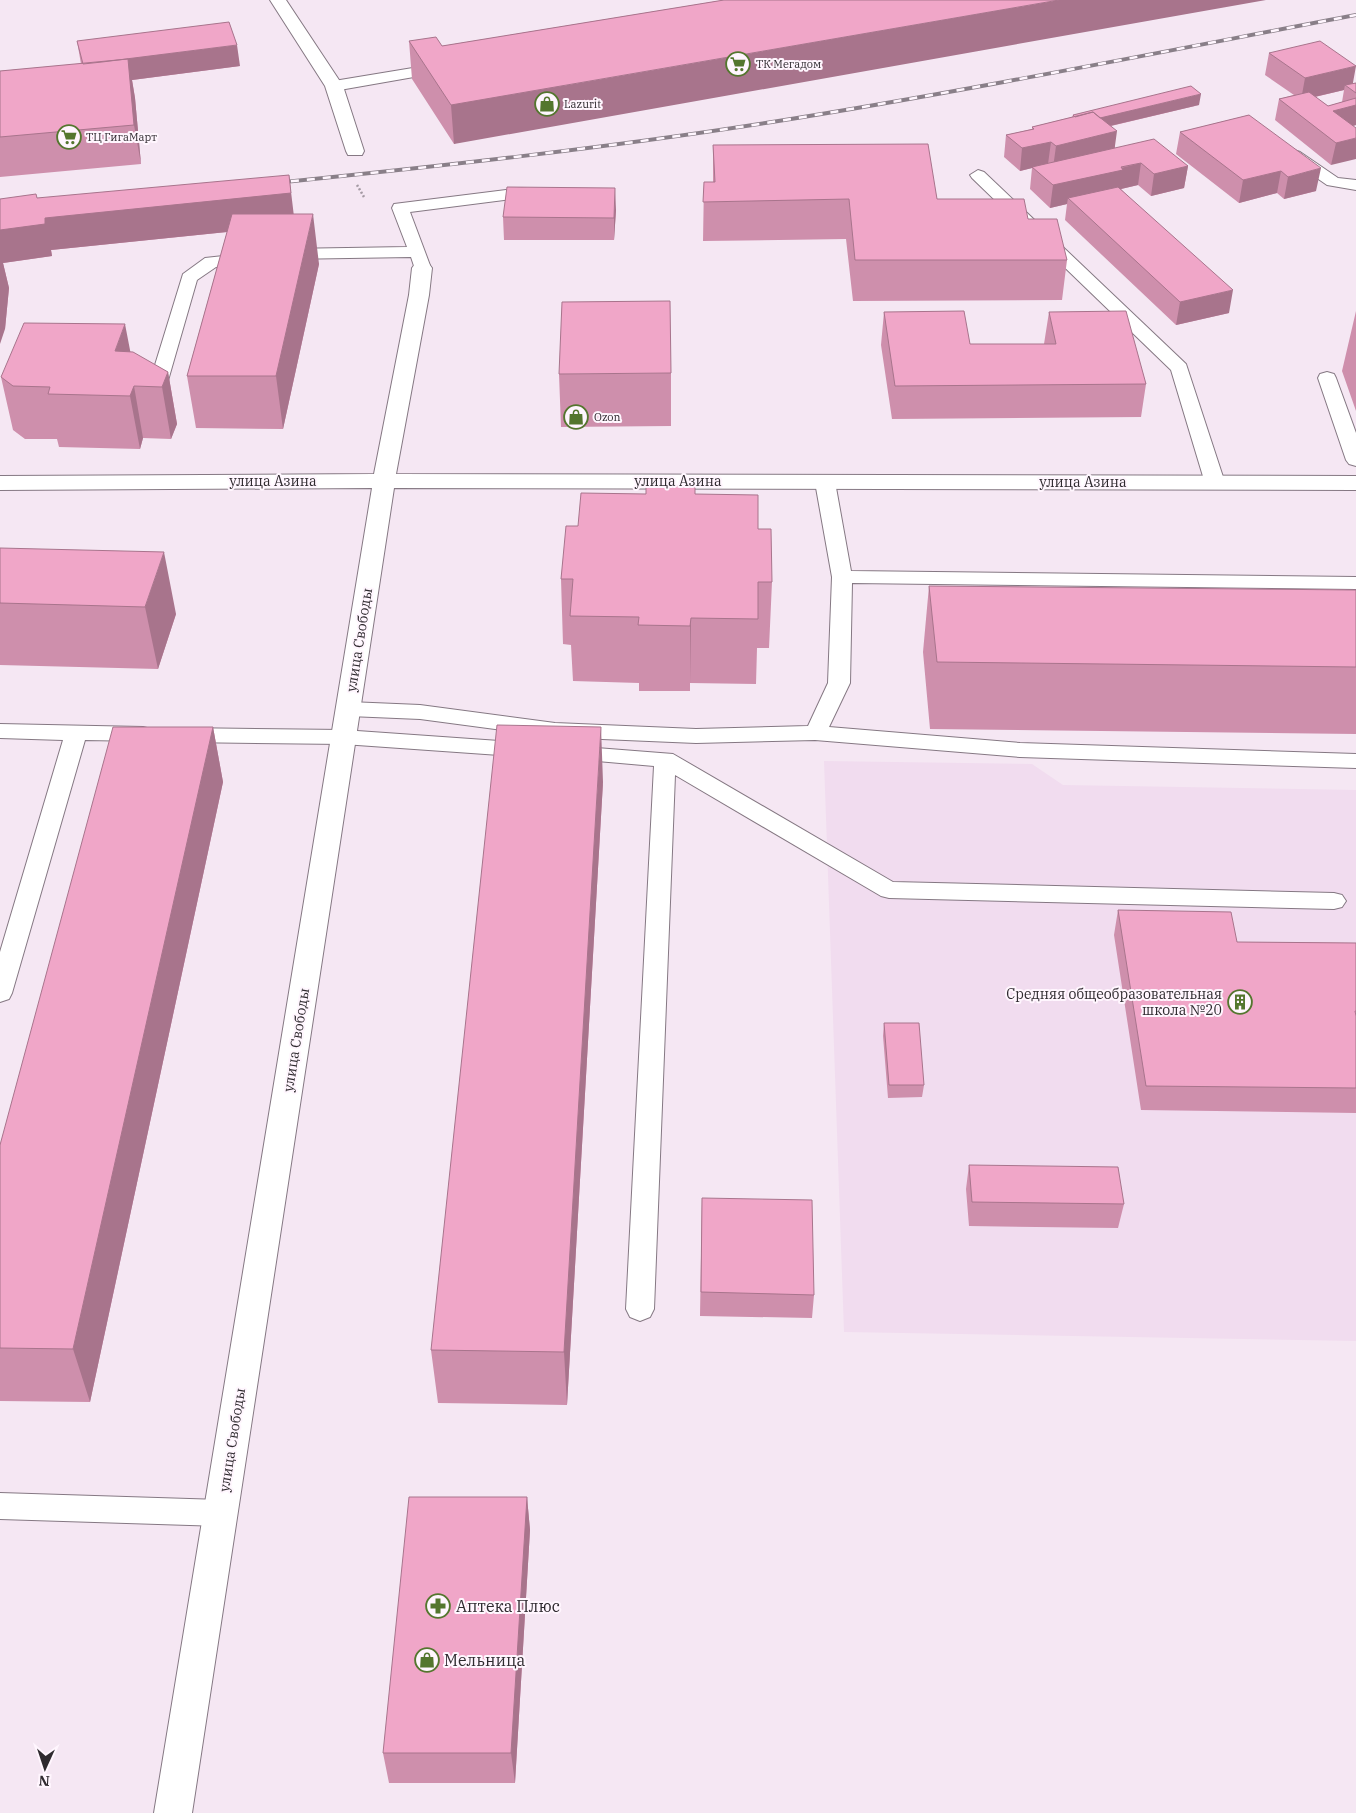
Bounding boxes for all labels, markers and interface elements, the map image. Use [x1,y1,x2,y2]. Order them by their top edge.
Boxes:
supermarket icon: ТК Мегадом [725,51,751,77]
place label: ТК Мегадом [756,57,821,71]
shop icon: Lazurit [534,91,560,117]
place label: Lazurit [564,97,601,111]
supermarket icon: ТЦ ГигаМарт [56,124,82,150]
place label: ТЦ ГигаМарт [86,130,157,144]
shop icon: Ozon [563,404,589,430]
place label: Ozon [594,410,621,424]
street label: улица Азина [229,472,317,490]
street label: улица Азина [634,472,722,490]
street label: улица Азина [1039,473,1127,491]
street label: улица Свободы [342,587,376,693]
place label: Средняя общеобразовательная школа №20 [1006,985,1222,1019]
street label: улица Свободы [279,987,313,1093]
building icon: Средняя общеобразовательная школа №20 [1227,989,1253,1015]
street label: улица Свободы [215,1387,249,1493]
pharmacy icon: Аптека Плюс [425,1593,451,1619]
place label: Аптека Плюс [456,1596,560,1616]
shop icon: Мельница [414,1647,440,1673]
place label: Мельница [444,1650,526,1670]
north arrow [20,1743,70,1793]
text: N [38,1772,50,1790]

